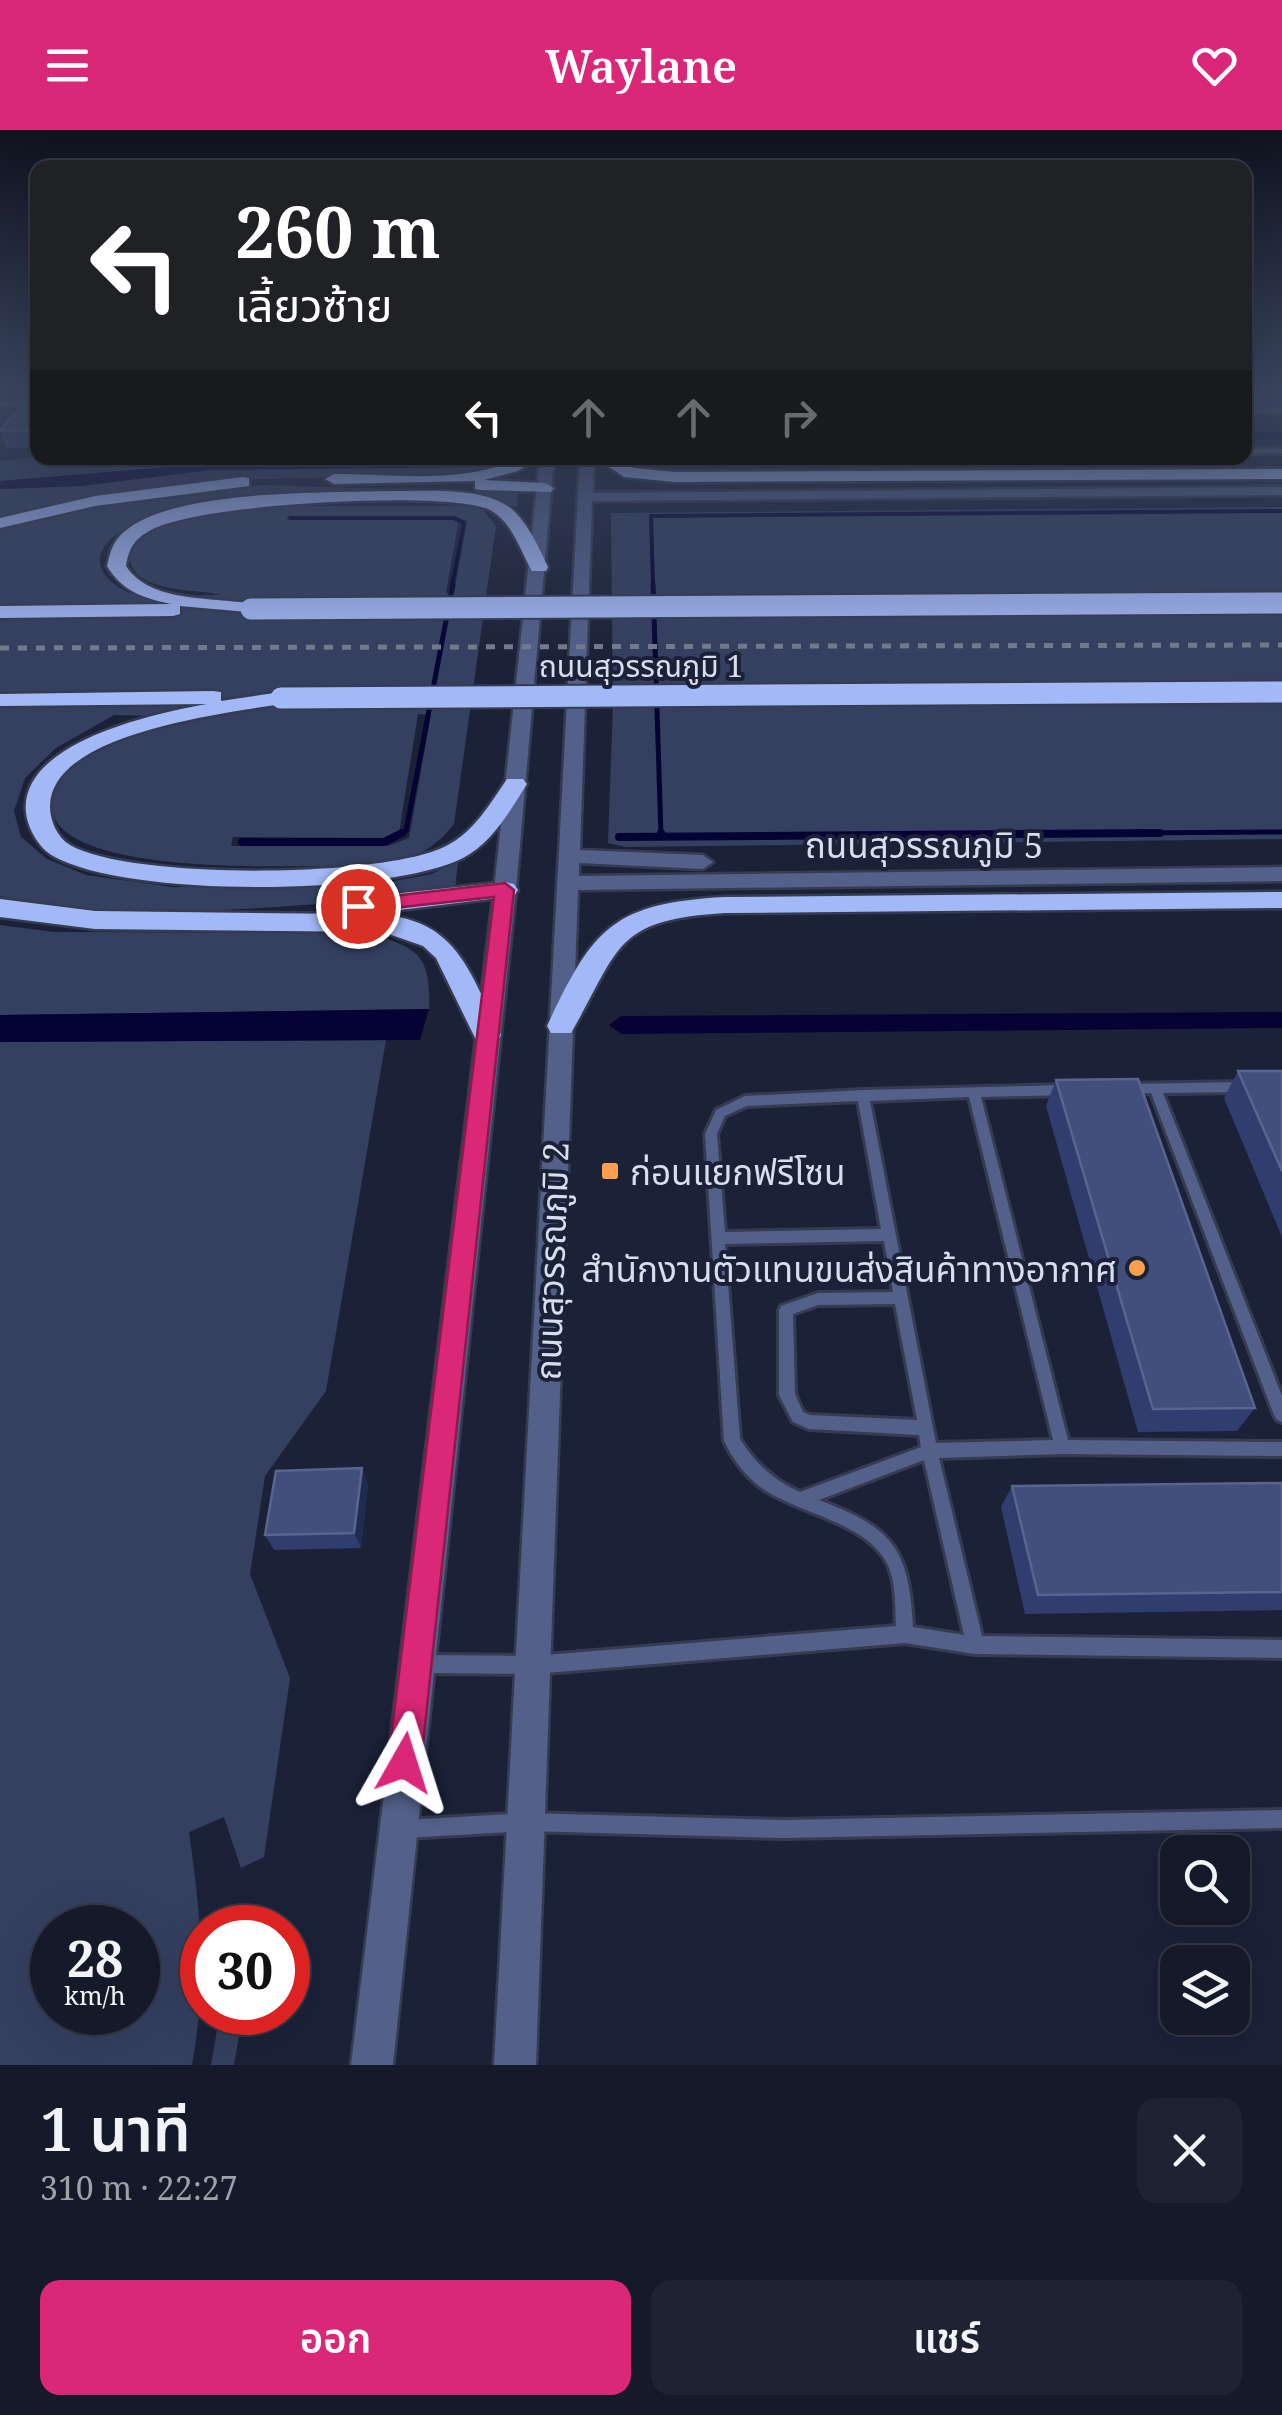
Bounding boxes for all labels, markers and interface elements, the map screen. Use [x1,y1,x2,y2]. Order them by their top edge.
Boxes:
text: Waylane [545,35,737,96]
icon: menu [40,38,95,93]
icon: heart [1187,38,1242,93]
text: 260 m [235,183,441,279]
icon: left [70,200,200,330]
text: เลี้ยวซ้าย [235,274,392,335]
icon: left [456,390,511,445]
icon: ahead [561,390,616,445]
icon: ahead [666,390,721,445]
icon: right [771,390,826,445]
street label: ถนนสุวรรณภูมิ 1 [539,645,743,686]
street label: ถนนสุวรรณภูมิ 5 [805,821,1043,868]
pin [316,864,401,949]
icon: arrive [331,879,386,934]
street label: ถนนสุวรรณภูมิ 2 [523,1141,579,1381]
place label: ก่อนแยกฟรีโซน [630,1148,845,1195]
marker: ก่อนแยกฟรีโซน [599,1160,621,1182]
place label: สำนักงานตัวแทนขนส่งสินค้าทางอากาศ [581,1245,1117,1292]
marker: สำนักงานตัวแทนขนส่งสินค้าทางอากาศ [1126,1257,1148,1279]
position arrow [352,1711,456,1815]
map controls [1160,1835,1250,2035]
button: search [1160,1835,1250,1925]
speed limit sign: 30 [180,1905,310,2035]
text: 28 [67,1924,123,1992]
button: layers [1160,1945,1250,2035]
text: km/h [64,1978,126,2012]
text: 1 นาที [40,2087,191,2169]
button: close [1137,2098,1242,2203]
text: 310 m · 22:27 [40,2166,238,2209]
button: ออก [40,2280,631,2395]
button: แชร์ [651,2280,1242,2395]

